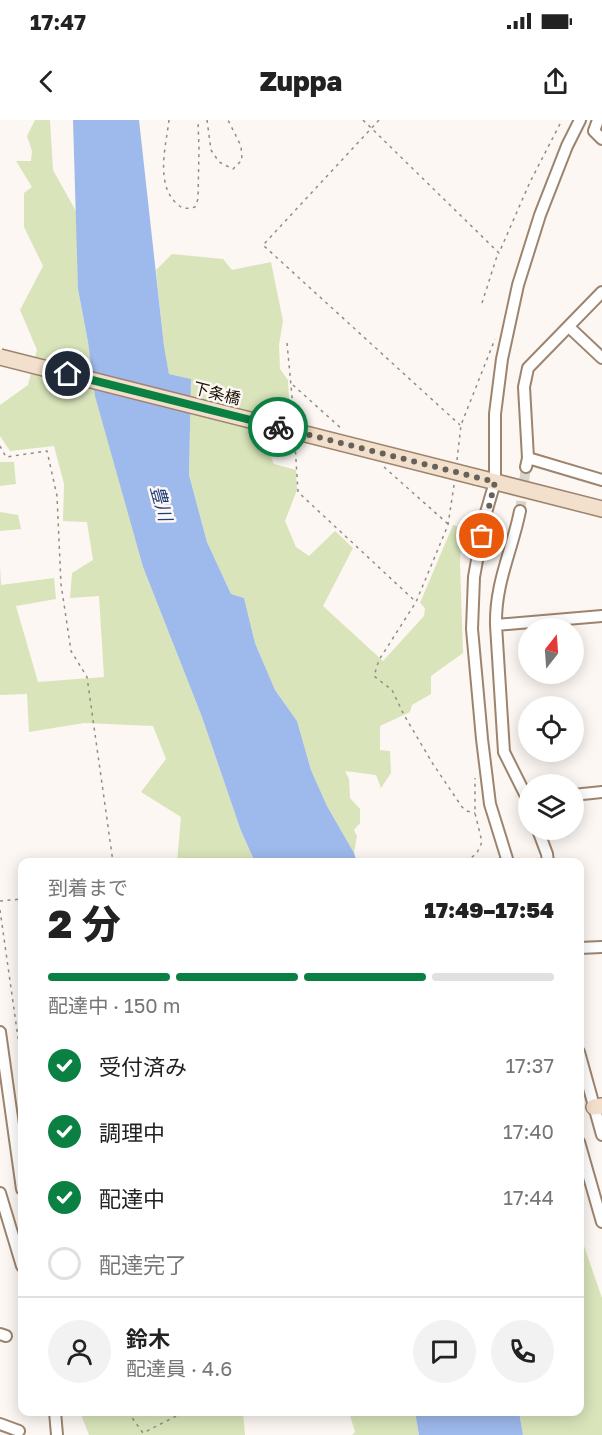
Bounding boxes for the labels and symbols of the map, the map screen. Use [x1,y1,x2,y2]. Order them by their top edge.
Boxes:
pin [42,348,93,399]
street label: 下条橋 [191,377,243,409]
courier [248,397,308,457]
water label: 豊川 [147,483,178,525]
pin [456,510,507,561]
north arrow [518,618,584,684]

